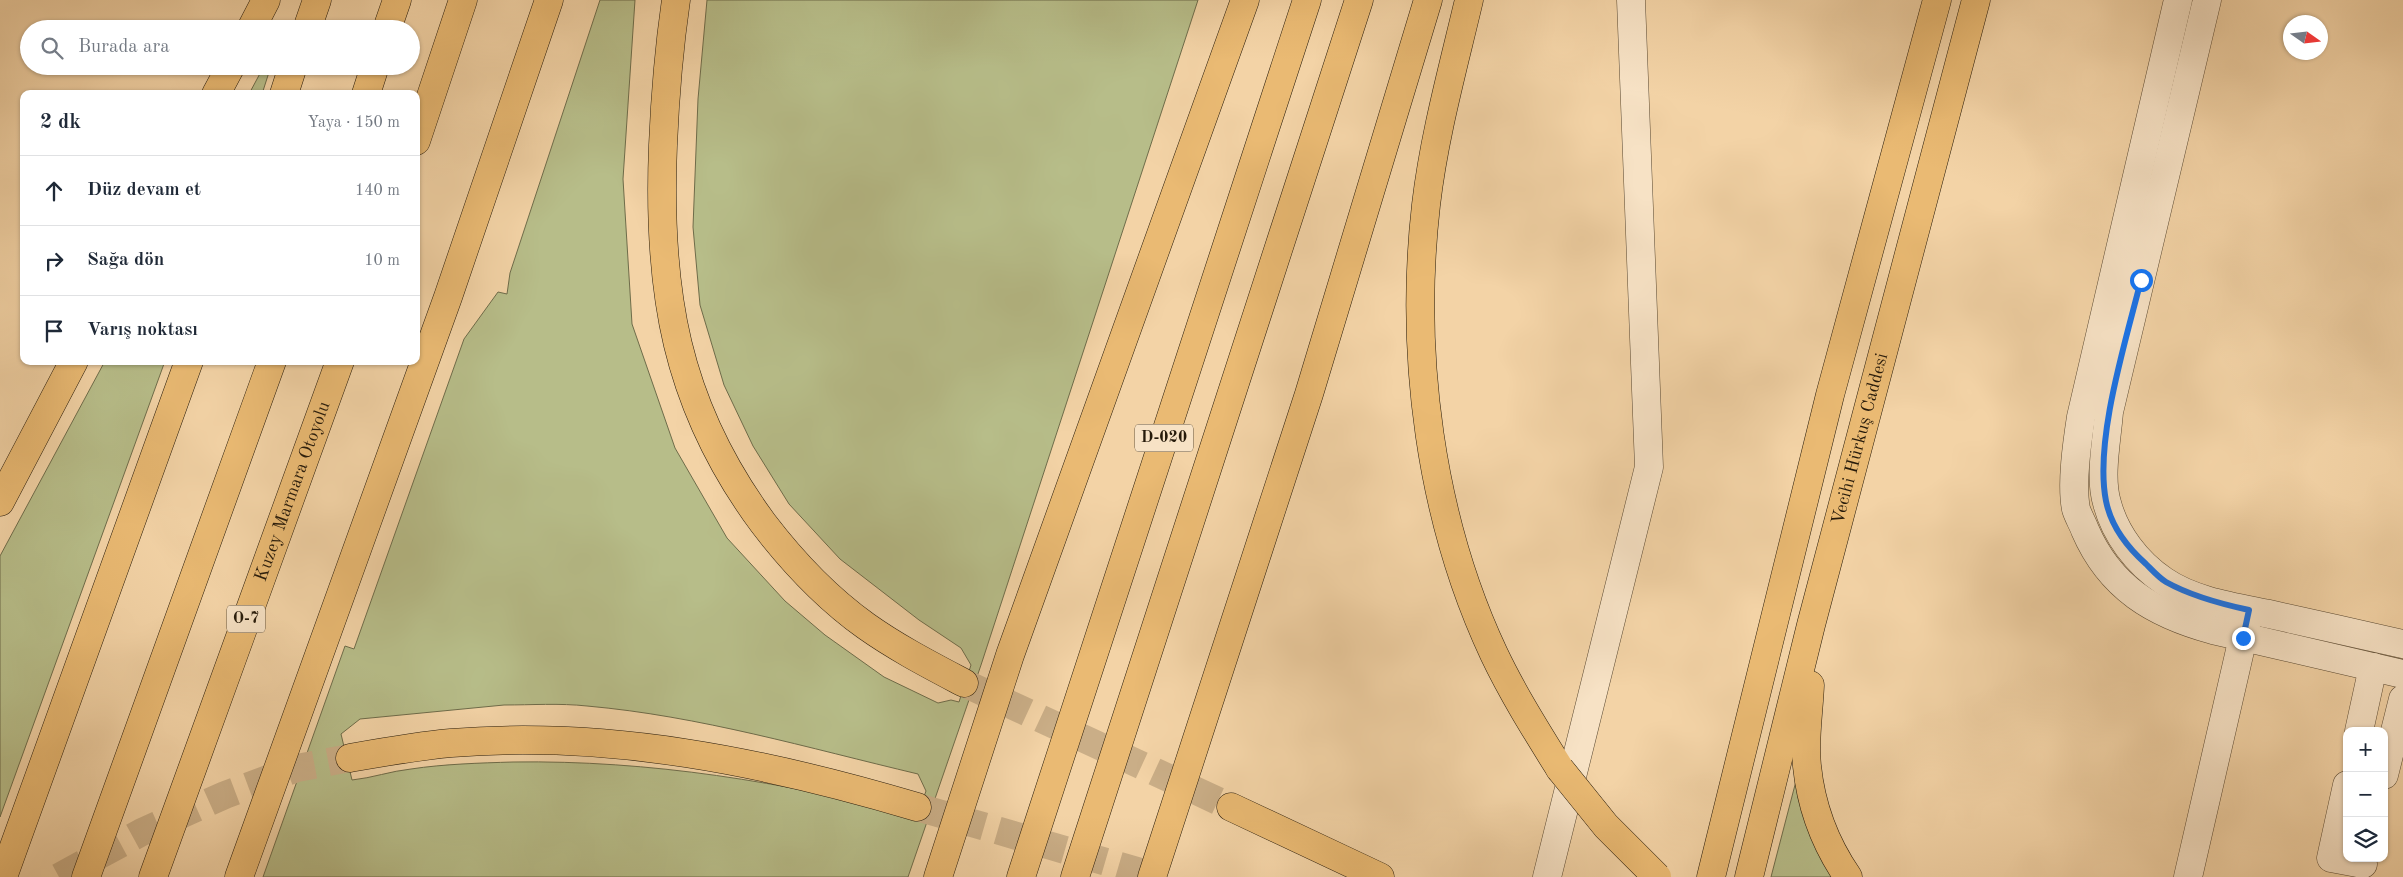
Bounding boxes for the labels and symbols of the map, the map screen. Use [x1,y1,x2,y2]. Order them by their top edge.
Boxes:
north arrow [2283,15,2328,60]
route start [2130,269,2153,292]
street label: Vecihi Hürkuş Caddesi [1829,351,1891,527]
street label: Kuzey Marmara Otoyolu [252,399,334,584]
road number: D-020 [1135,424,1193,452]
road number: O-7 [227,606,265,632]
route end [2232,627,2255,650]

